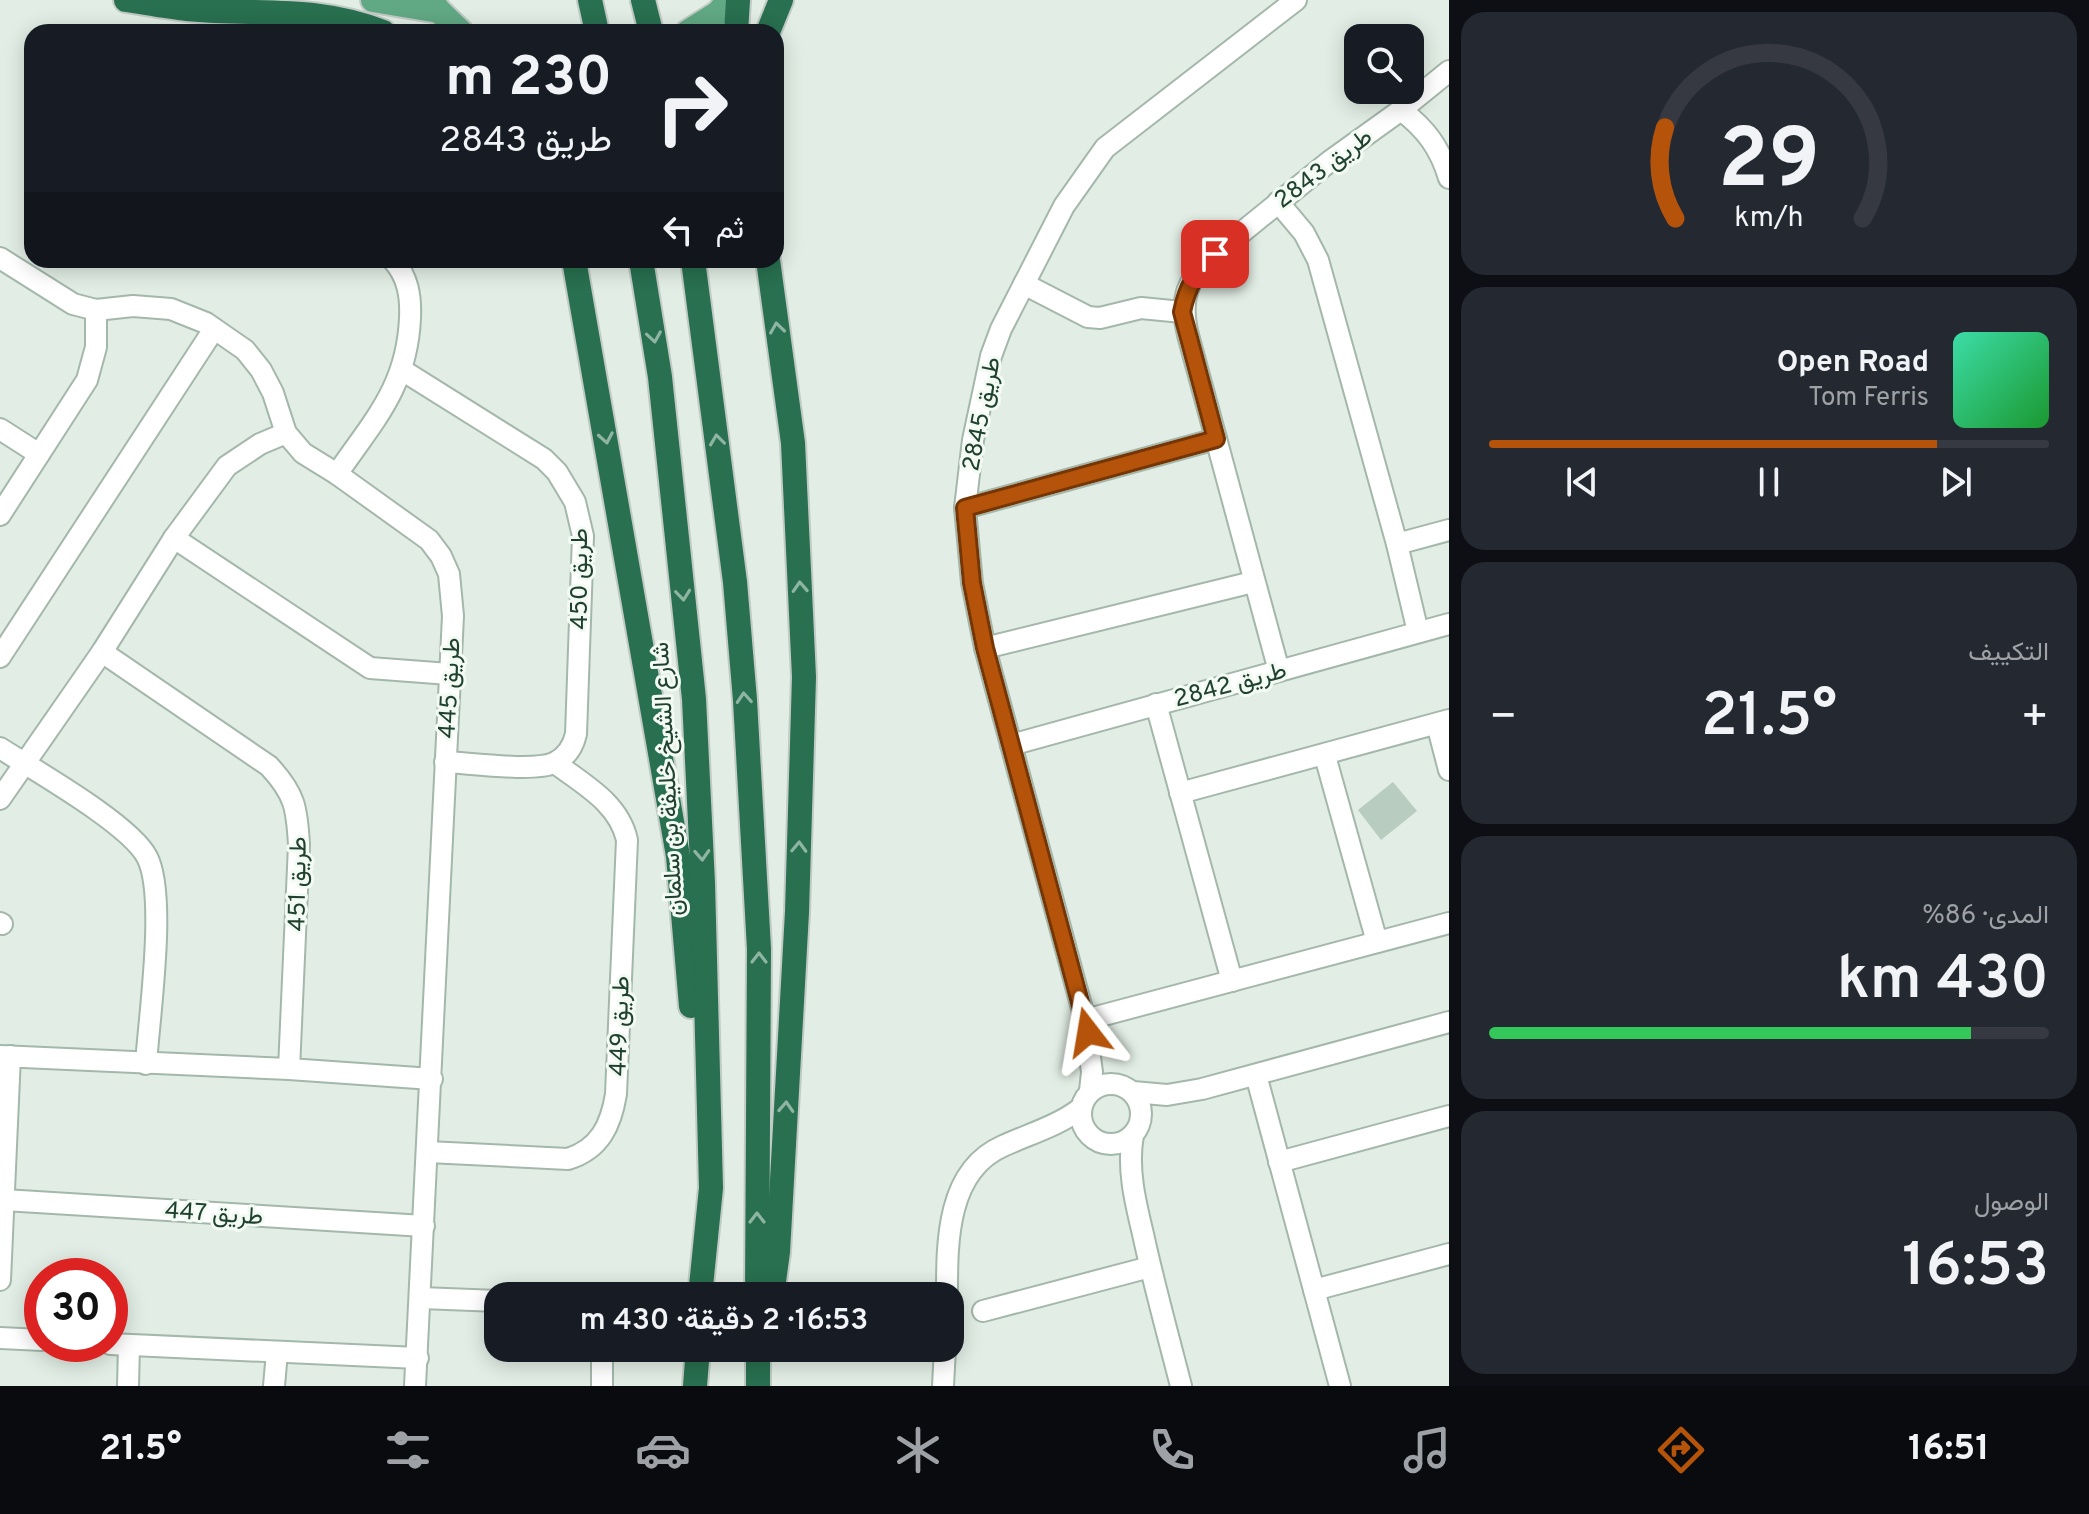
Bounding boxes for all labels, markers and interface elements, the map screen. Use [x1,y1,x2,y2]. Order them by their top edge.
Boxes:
map controls [1344,24,1424,104]
button: search [1344,24,1424,104]
text: 230 m [445,45,612,115]
icon: right [640,56,744,160]
text: 29 [1718,112,1820,217]
text: طريق 2843 [439,119,612,165]
street label: طريق 2843 [1269,123,1379,216]
text: km/h [1734,202,1804,238]
icon: left [656,208,700,252]
text: ثم [716,212,744,249]
pin [1181,220,1249,288]
icon: arrive [1193,232,1237,276]
one-way arrow [769,322,786,335]
one-way arrow [644,330,661,344]
text: Open Road [1777,345,1929,382]
street label: طريق 2845 [957,355,1009,474]
text: Tom Ferris [1808,382,1929,415]
one-way arrow [596,432,613,445]
one-way arrow [709,433,726,447]
icon: previous [1560,460,1604,504]
icon: pause [1747,460,1791,504]
icon: next [1934,460,1978,504]
street label: طريق 450 [566,528,596,630]
one-way arrow [792,580,809,593]
one-way arrow [674,589,691,602]
street label: طريق 445 [433,637,469,739]
text: التكييف [1968,637,2049,670]
street label: شارع الشيخ خليفة بن سلمان [647,641,691,917]
street label: طريق 2842 [1171,656,1290,715]
text: 21.5° [1701,681,1837,757]
one-way arrow [736,691,753,704]
text: − [1489,691,1517,747]
text: + [2021,691,2049,747]
street label: طريق 451 [283,836,315,932]
one-way arrow [790,840,808,853]
one-way arrow [693,849,710,862]
text: المدى · 86% [1922,900,2049,933]
text: 430 km [1837,944,2049,1020]
one-way arrow [750,951,768,964]
street label: طريق 449 [604,975,638,1077]
position arrow [1046,990,1130,1074]
one-way arrow [777,1100,794,1113]
text: الوصول [1974,1187,2049,1220]
street label: طريق 447 [164,1197,264,1233]
one-way arrow [748,1211,766,1224]
text: 16:53 [1902,1231,2049,1307]
speed limit sign: 30 [24,1258,128,1362]
text: 16:53 · 2 دقيقة · 430 m [580,1303,868,1340]
icon: filters [380,1422,436,1478]
icon: car [635,1422,691,1478]
icon: climate [890,1422,946,1478]
icon: phone [1144,1422,1200,1478]
icon: music [1399,1422,1455,1478]
icon: directions [1653,1422,1709,1478]
text: 21.5° [99,1427,182,1473]
text: 16:51 [1908,1427,1990,1473]

